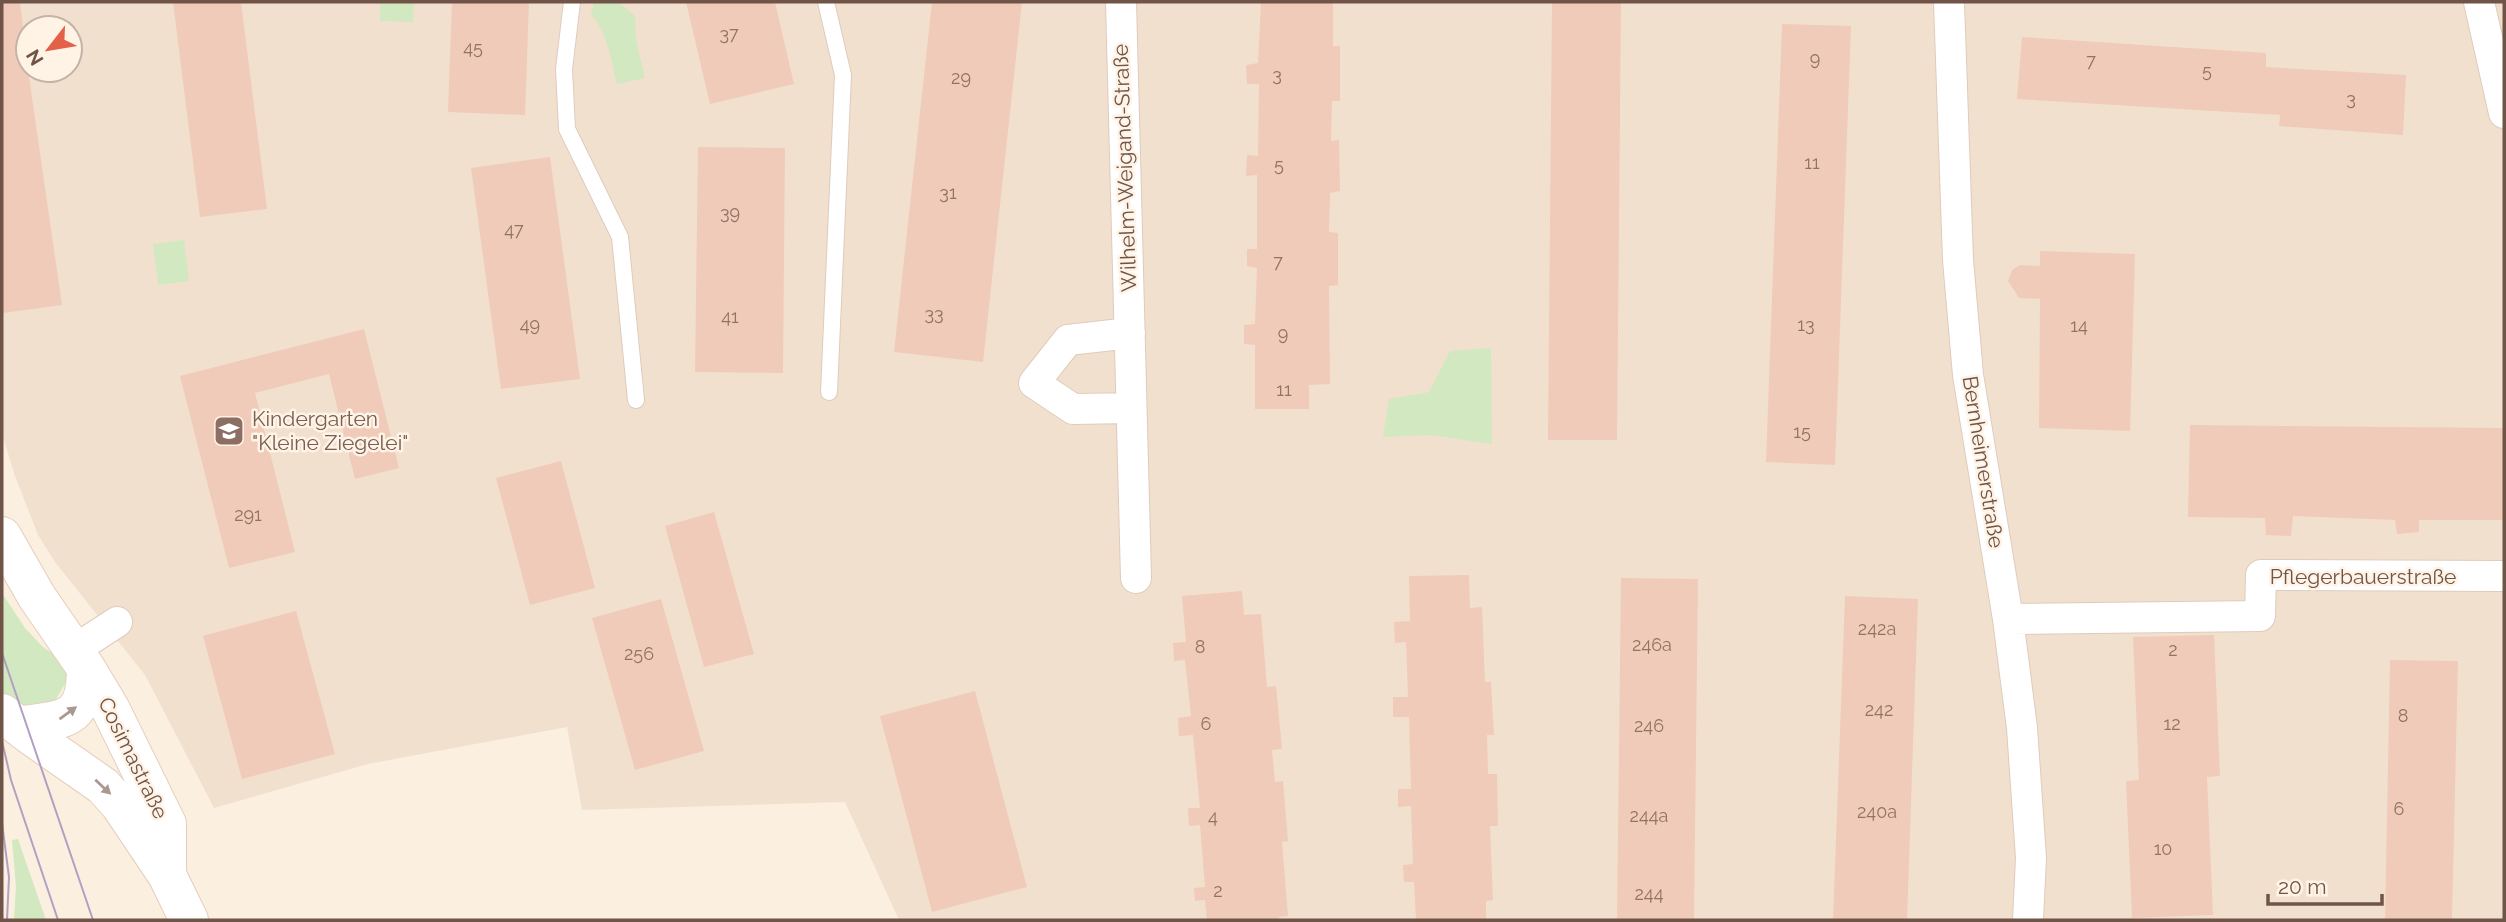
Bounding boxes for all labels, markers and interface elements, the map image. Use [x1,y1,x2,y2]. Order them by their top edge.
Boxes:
north arrow [14,14,84,84]
house number: 37 [719,23,739,44]
house number: 45 [463,37,483,58]
street label: Wilhelm-Weigand-Straße [1108,44,1141,293]
text: N [21,46,48,70]
house number: 9 [1810,48,1820,69]
house number: 7 [2086,50,2096,71]
house number: 5 [2202,60,2212,81]
house number: 3 [1272,64,1282,85]
house number: 29 [951,67,971,88]
house number: 3 [2346,88,2356,109]
house number: 11 [1804,152,1820,173]
house number: 5 [1274,154,1284,175]
house number: 31 [939,182,957,203]
house number: 39 [720,202,740,223]
house number: 47 [504,219,524,240]
house number: 7 [1273,251,1283,272]
house number: 33 [924,303,944,324]
house number: 41 [721,306,739,327]
house number: 49 [520,314,540,335]
house number: 13 [1797,314,1815,335]
house number: 14 [2070,315,2088,336]
house number: 9 [1278,323,1288,344]
street label: Bernheimerstraße [1958,374,2009,550]
house number: 11 [1276,379,1292,400]
place label: Kindergarten "Kleine Ziegelei" [252,406,408,455]
school or university icon: Kindergarten "Kleine Ziegelei" [212,414,246,448]
house number: 15 [1793,421,1811,442]
house number: 291 [234,504,262,525]
street label: Pflegerbauerstraße [2270,564,2456,589]
house number: 242a [1858,618,1896,639]
house number: 246a [1632,634,1672,655]
house number: 8 [1195,636,1205,657]
house number: 2 [2168,639,2178,660]
house number: 256 [624,643,654,664]
street label: Cosimastraße [93,693,174,823]
house number: 242 [1865,699,1893,720]
house number: 8 [2398,705,2408,726]
one-way arrow [59,706,77,720]
house number: 6 [1201,713,1212,734]
house number: 12 [2163,713,2181,734]
house number: 246 [1634,715,1664,736]
one-way arrow [94,779,111,795]
house number: 6 [2394,798,2405,819]
house number: 240a [1857,801,1897,822]
house number: 244a [1630,805,1668,826]
house number: 4 [1208,806,1218,827]
house number: 10 [2154,838,2172,859]
scale bar [2268,862,2382,906]
text: 20 m [2278,874,2326,899]
house number: 2 [1213,880,1223,901]
house number: 244 [1634,883,1664,904]

